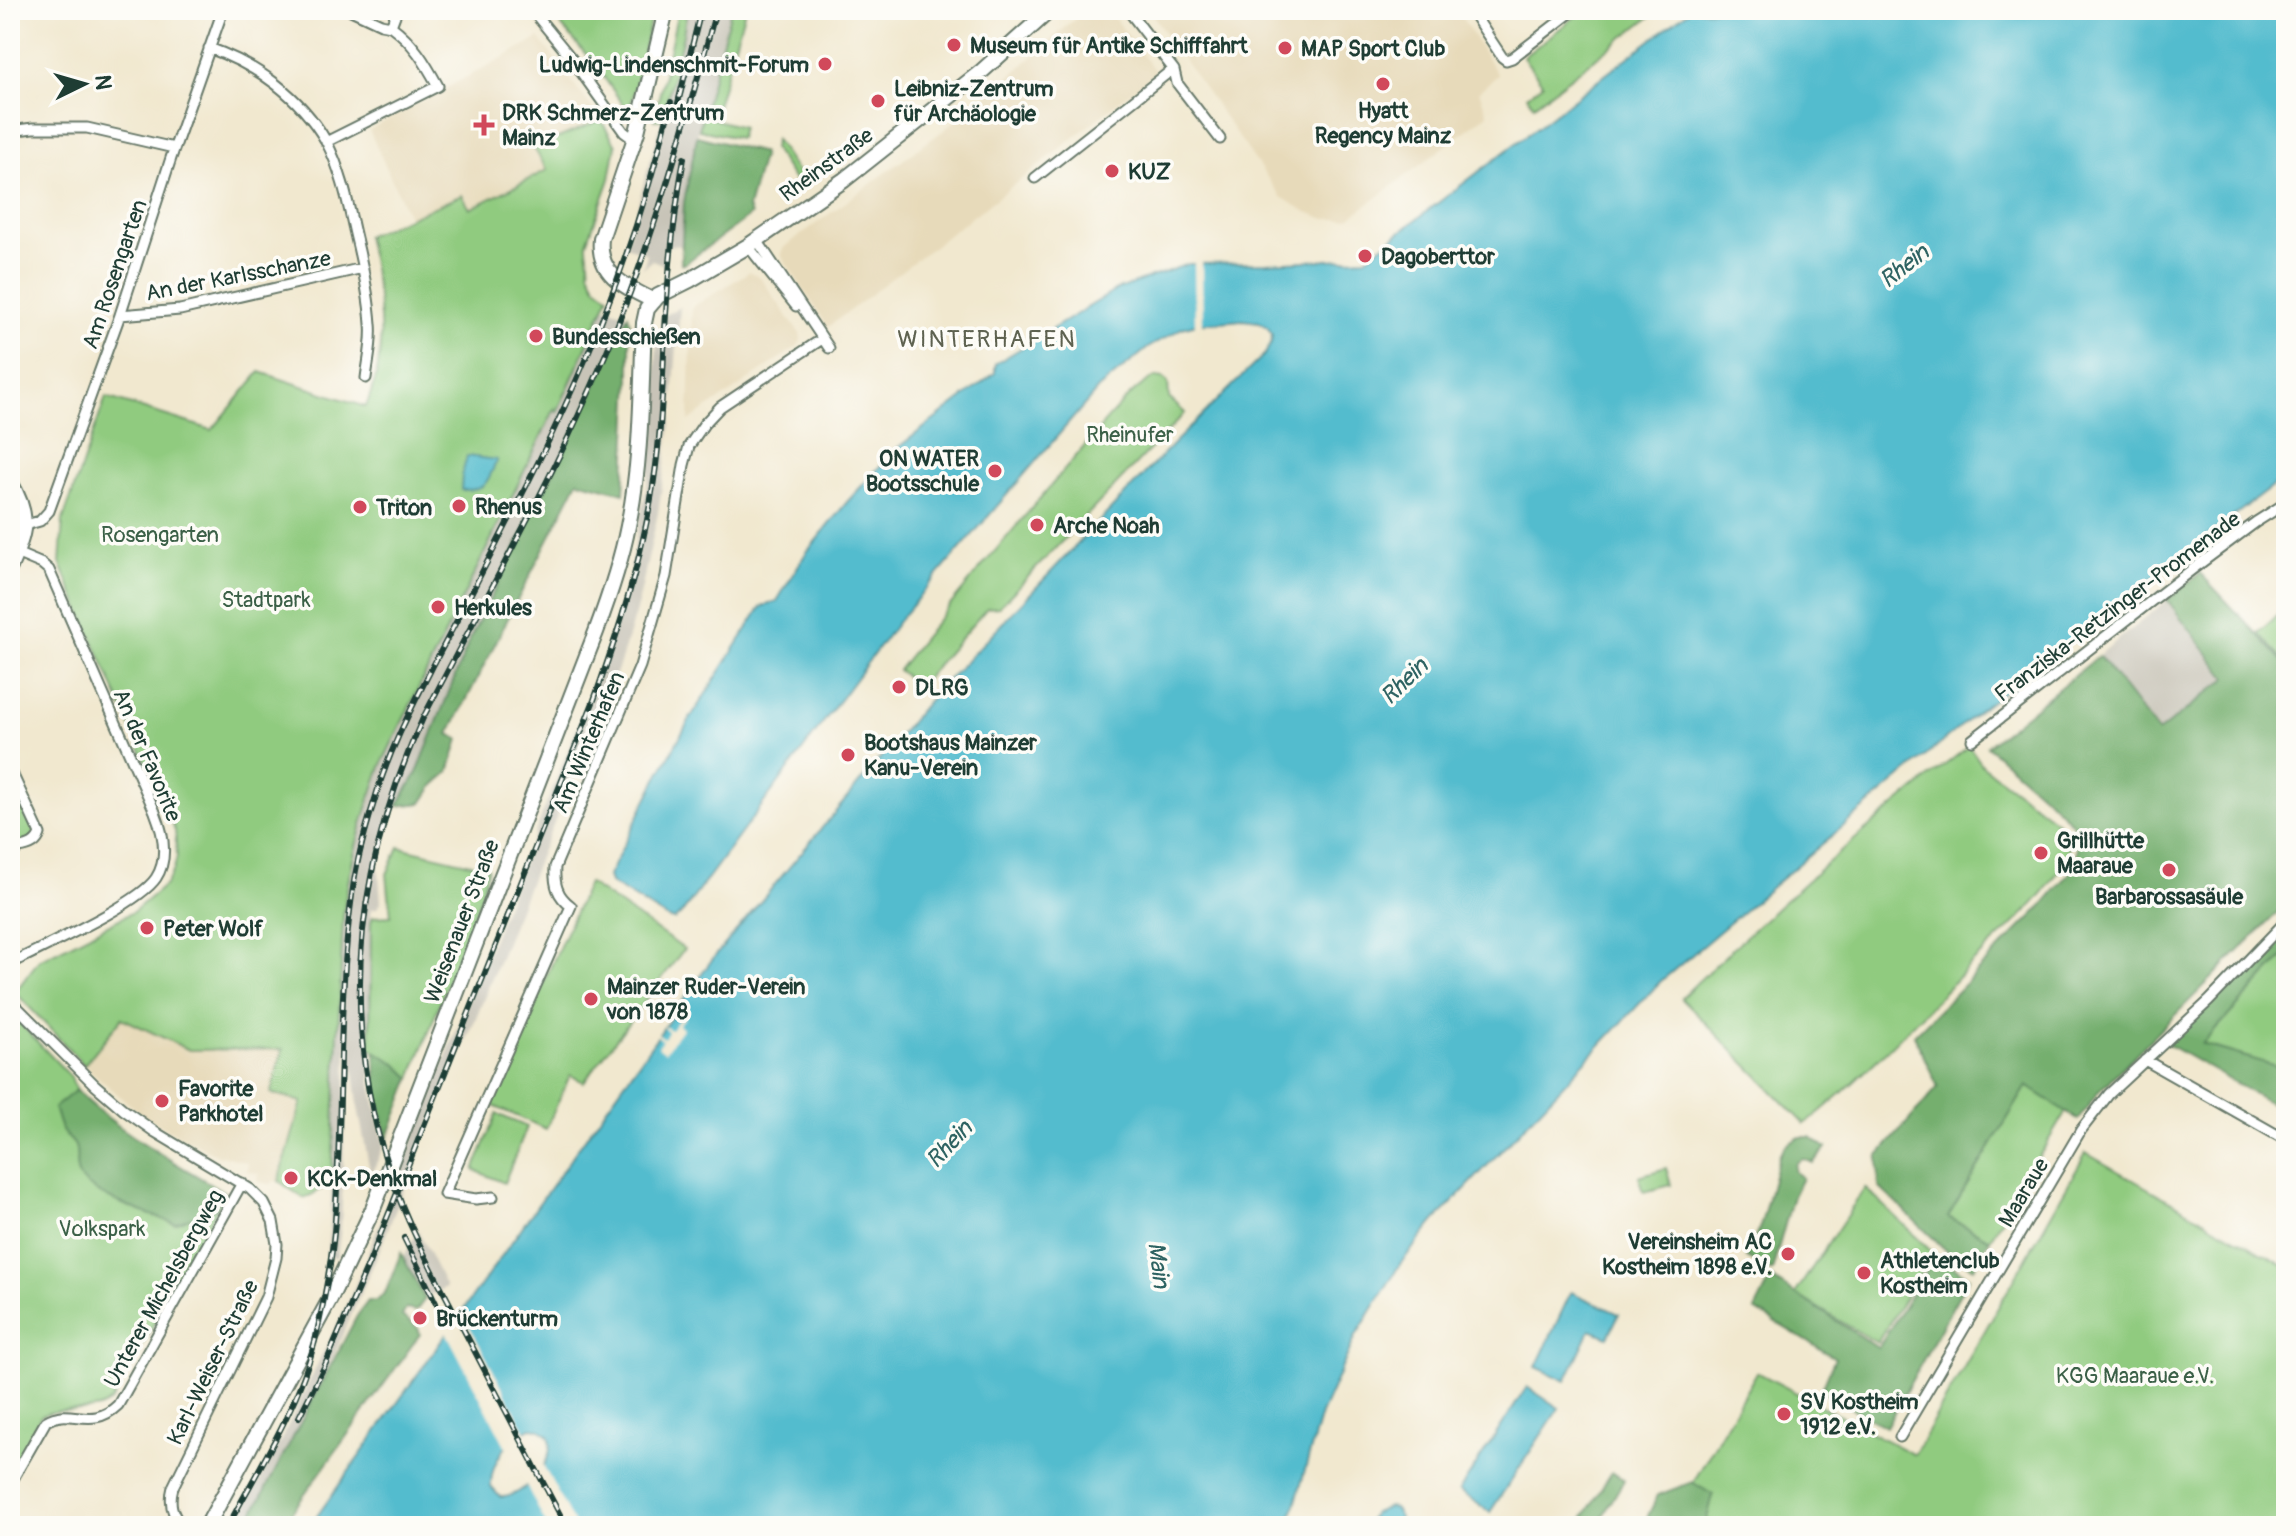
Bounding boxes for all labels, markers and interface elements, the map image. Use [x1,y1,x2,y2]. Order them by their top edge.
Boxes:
place label: Museum für Antike Schifffahrt [970,32,1249,60]
place label: MAP Sport Club [1301,35,1445,63]
marker: Museum für Antike Schifffahrt [945,36,963,54]
marker: MAP Sport Club [1276,39,1294,57]
north arrow [44,44,124,124]
place label: Ludwig-Lindenschmit-Forum [539,51,809,79]
marker: Ludwig-Lindenschmit-Forum [816,55,834,73]
text: N [88,74,118,91]
place label: Leibniz-Zentrum für Archäologie [894,75,1053,128]
marker: Hyatt Regency Mainz [1374,75,1392,93]
marker: Leibniz-Zentrum für Archäologie [869,92,887,110]
place label: Hyatt Regency Mainz [1315,97,1452,150]
place label: DRK Schmerz-Zentrum Mainz [502,99,724,152]
marker: DRK Schmerz-Zentrum Mainz [473,114,495,136]
street label: Rheinstraße [774,121,879,208]
place label: KUZ [1128,158,1171,186]
marker: KUZ [1103,162,1121,180]
street label: Am Rosengarten [76,196,154,353]
water label: Rhein [1874,237,1936,295]
place label: Dagoberttor [1381,243,1496,271]
street label: An der Karlsschanze [143,244,333,308]
marker: Dagoberttor [1356,247,1374,265]
place label: Bundesschießen [552,323,701,351]
district label: WINTERHAFEN [897,325,1077,354]
marker: Bundesschießen [527,327,545,345]
park label: Rheinufer [1086,421,1174,449]
place label: ON WATER Bootsschule [866,445,980,498]
marker: ON WATER Bootsschule [986,462,1004,480]
place label: Rhenus [475,493,542,521]
place label: Triton [375,494,432,522]
marker: Rhenus [450,497,468,515]
marker: Triton [351,498,369,516]
street label: Franziska-Retzinger-Promenade [1989,505,2246,708]
place label: Arche Noah [1053,512,1159,540]
marker: Arche Noah [1028,516,1046,534]
park label: Rosengarten [101,521,219,549]
park label: Stadtpark [221,586,311,614]
place label: Herkules [454,594,532,622]
marker: Herkules [429,598,447,616]
water label: Rhein [1375,651,1435,711]
street label: Am Winterhafen [546,667,631,818]
place label: DLRG [915,674,969,702]
marker: DLRG [890,678,908,696]
street label: An der Favorite [107,685,188,826]
place label: Bootshaus Mainzer Kanu-Verein [864,729,1038,782]
marker: Bootshaus Mainzer Kanu-Verein [839,746,857,764]
place label: Grillhütte Maaraue [2057,827,2145,880]
street label: Weisenauer Straße [418,835,506,1007]
marker: Grillhütte Maaraue [2032,844,2050,862]
marker: Barbarossasäule [2160,861,2178,879]
place label: Barbarossasäule [2095,883,2244,911]
place label: Peter Wolf [163,915,264,943]
marker: Peter Wolf [138,919,156,937]
place label: Mainzer Ruder-Verein von 1878 [606,973,805,1026]
marker: Mainzer Ruder-Verein von 1878 [582,990,600,1008]
place label: Favorite Parkhotel [178,1075,264,1128]
marker: Favorite Parkhotel [153,1092,171,1110]
water label: Rhein [920,1113,980,1174]
street label: Maaraue [1992,1153,2055,1232]
place label: KCK-Denkmal [307,1165,437,1193]
marker: KCK-Denkmal [282,1169,300,1187]
street label: Unterer Michelsbergweg [98,1185,230,1392]
park label: Volkspark [59,1215,145,1243]
place label: Vereinsheim AC Kostheim 1898 e.V. [1602,1228,1772,1281]
water label: Main [1141,1240,1176,1291]
marker: Vereinsheim AC Kostheim 1898 e.V. [1779,1245,1797,1263]
place label: Athletenclub Kostheim [1880,1247,2000,1300]
marker: Athletenclub Kostheim [1855,1264,1873,1282]
street label: Karl-Weiser-Straße [161,1275,265,1449]
place label: Brückenturm [436,1305,558,1333]
marker: Brückenturm [411,1309,429,1327]
park label: KGG Maaraue e.V. [2056,1362,2214,1390]
place label: SV Kostheim 1912 e.V. [1800,1388,1919,1441]
marker: SV Kostheim 1912 e.V. [1775,1405,1793,1423]

